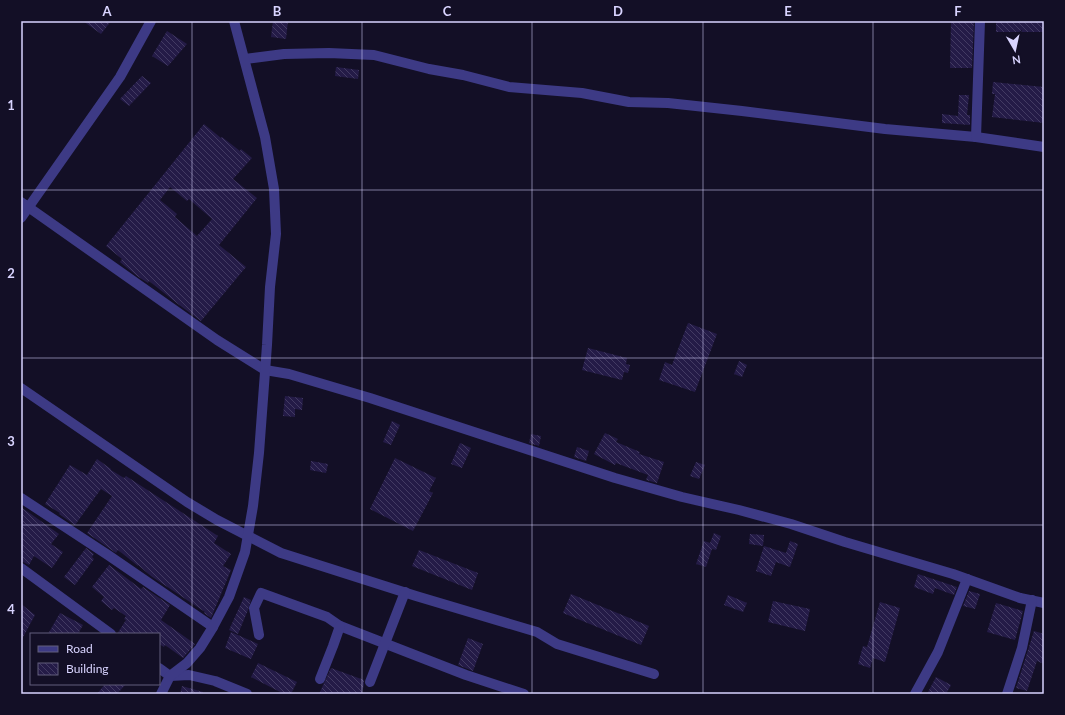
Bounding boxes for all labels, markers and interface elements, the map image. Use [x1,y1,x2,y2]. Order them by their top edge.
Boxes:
text: A [101,3,112,19]
text: B [273,3,282,19]
text: C [443,3,452,19]
text: D [613,3,623,19]
text: E [784,3,792,19]
text: F [954,3,962,19]
north arrow [995,30,1035,70]
text: N [1011,53,1022,67]
text: 1 [7,97,15,113]
text: 2 [7,265,15,281]
text: 3 [7,433,15,449]
text: 4 [7,601,15,617]
legend [30,633,160,685]
text: Road [66,641,93,656]
text: Building [66,661,109,676]

